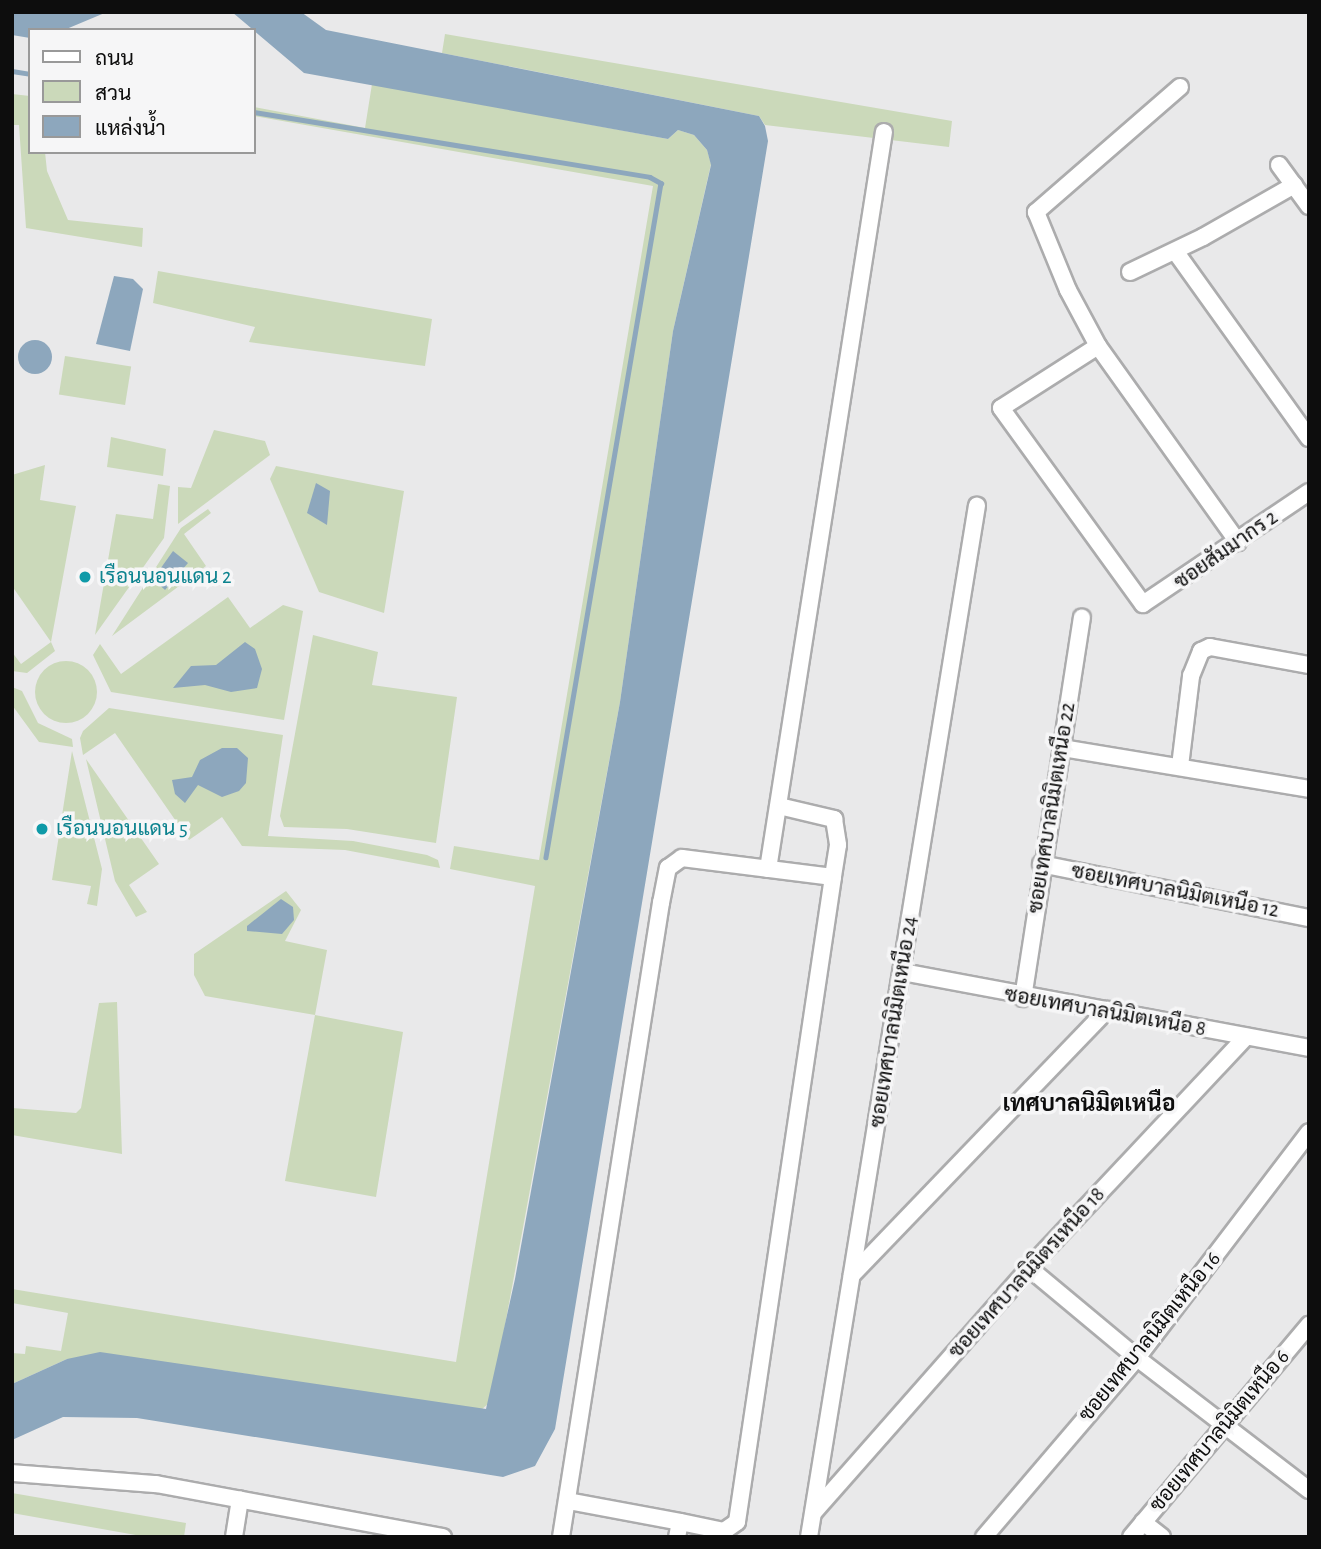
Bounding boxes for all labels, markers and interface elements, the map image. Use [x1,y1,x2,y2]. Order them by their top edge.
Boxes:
legend [28,28,256,154]
text: ถนน [95,48,134,69]
text: สวน [95,83,131,104]
text: แหล่งน้ำ [95,118,166,139]
street label: ซอยสัมมากร 2 [1169,505,1283,595]
place label: เรือนนอนแดน 2 [99,564,231,590]
marker: เรือนนอนแดน 2 [77,569,93,585]
street label: ซอยเทศบาลนิมิตเหนือ 22 [1023,701,1081,915]
place label: เรือนนอนแดน 5 [56,816,188,842]
marker: เรือนนอนแดน 5 [34,821,50,837]
street label: ซอยเทศบาลนิมิตเหนือ 12 [1069,859,1281,923]
street label: ซอยเทศบาลนิมิตเหนือ 24 [865,914,923,1130]
street label: ซอยเทศบาลนิมิตเหนือ 8 [1002,982,1208,1042]
district label: เทศบาลนิมิตเหนือ [1003,1091,1175,1119]
street label: ซอยเทศบาลนิมิตรเหนือ 18 [944,1182,1110,1364]
street label: ซอยเทศบาลนิมิตเหนือ 16 [1074,1247,1226,1427]
street label: ซอยเทศบาลนิมิตเหนือ 6 [1145,1345,1295,1517]

